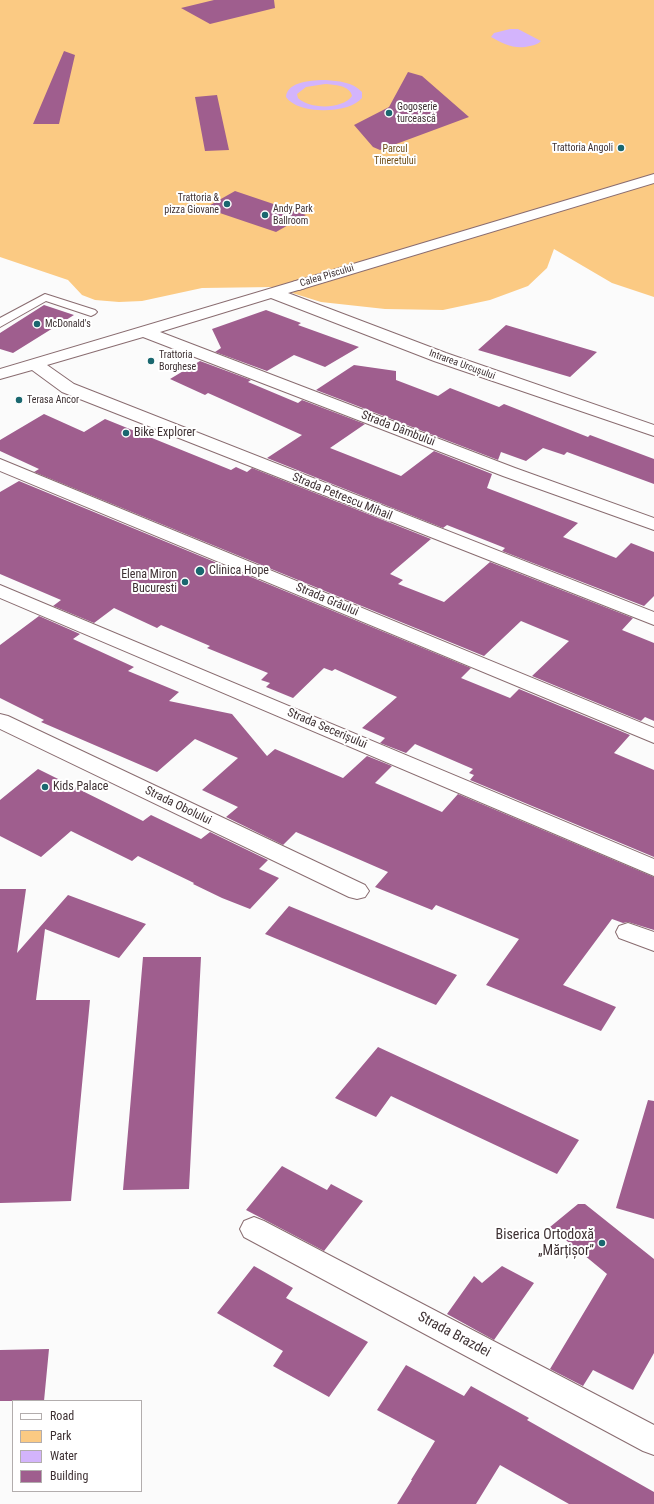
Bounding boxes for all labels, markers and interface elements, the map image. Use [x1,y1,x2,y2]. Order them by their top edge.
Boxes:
place label: Gogoșerie turcească [397,101,437,124]
marker: Gogoșerie turcească [384,108,394,118]
place label: Trattoria Angoli [552,142,613,154]
park label: Parcul Tineretului [374,143,416,166]
marker: Trattoria Angoli [616,143,626,153]
place label: Trattoria & pizza Giovane [164,192,219,216]
marker: Trattoria & pizza Giovane [222,199,232,209]
place label: Andy Park Ballroom [273,203,313,226]
marker: Andy Park Ballroom [260,210,270,220]
street label: Calea Piscului [299,262,355,290]
place label: McDonald's [45,318,91,330]
marker: McDonald's [32,319,42,329]
street label: Intrarea Urcușului [427,347,497,383]
place label: Trattoria Borghese [159,349,196,372]
marker: Trattoria Borghese [146,356,156,366]
place label: Terasa Ancor [27,394,79,406]
marker: Terasa Ancor [14,395,24,405]
street label: Strada Dâmbului [359,408,437,450]
place label: Bike Explorer [134,426,196,440]
marker: Bike Explorer [121,428,131,438]
street label: Strada Petrescu Mihail [290,470,394,524]
place label: Clinica Hope [209,564,269,578]
marker: Clinica Hope [194,565,206,577]
place label: Elena Miron Bucuresti [121,568,177,596]
marker: Elena Miron Bucuresti [180,577,190,587]
street label: Strada Grâului [293,580,361,620]
street label: Strada Secerișului [285,706,369,752]
place label: Kids Palace [53,780,108,794]
marker: Kids Palace [40,782,50,792]
street label: Strada Obolului [142,784,214,828]
place label: Biserica Ortodoxă „Mărțișor” [496,1227,594,1260]
marker: Biserica Ortodoxă „Mărțișor” [597,1238,607,1248]
street label: Strada Brazdei [415,1309,493,1361]
legend [12,1400,142,1492]
text: Road [50,1409,74,1423]
text: Park [50,1429,71,1443]
text: Water [50,1449,78,1463]
text: Building [50,1469,88,1483]

